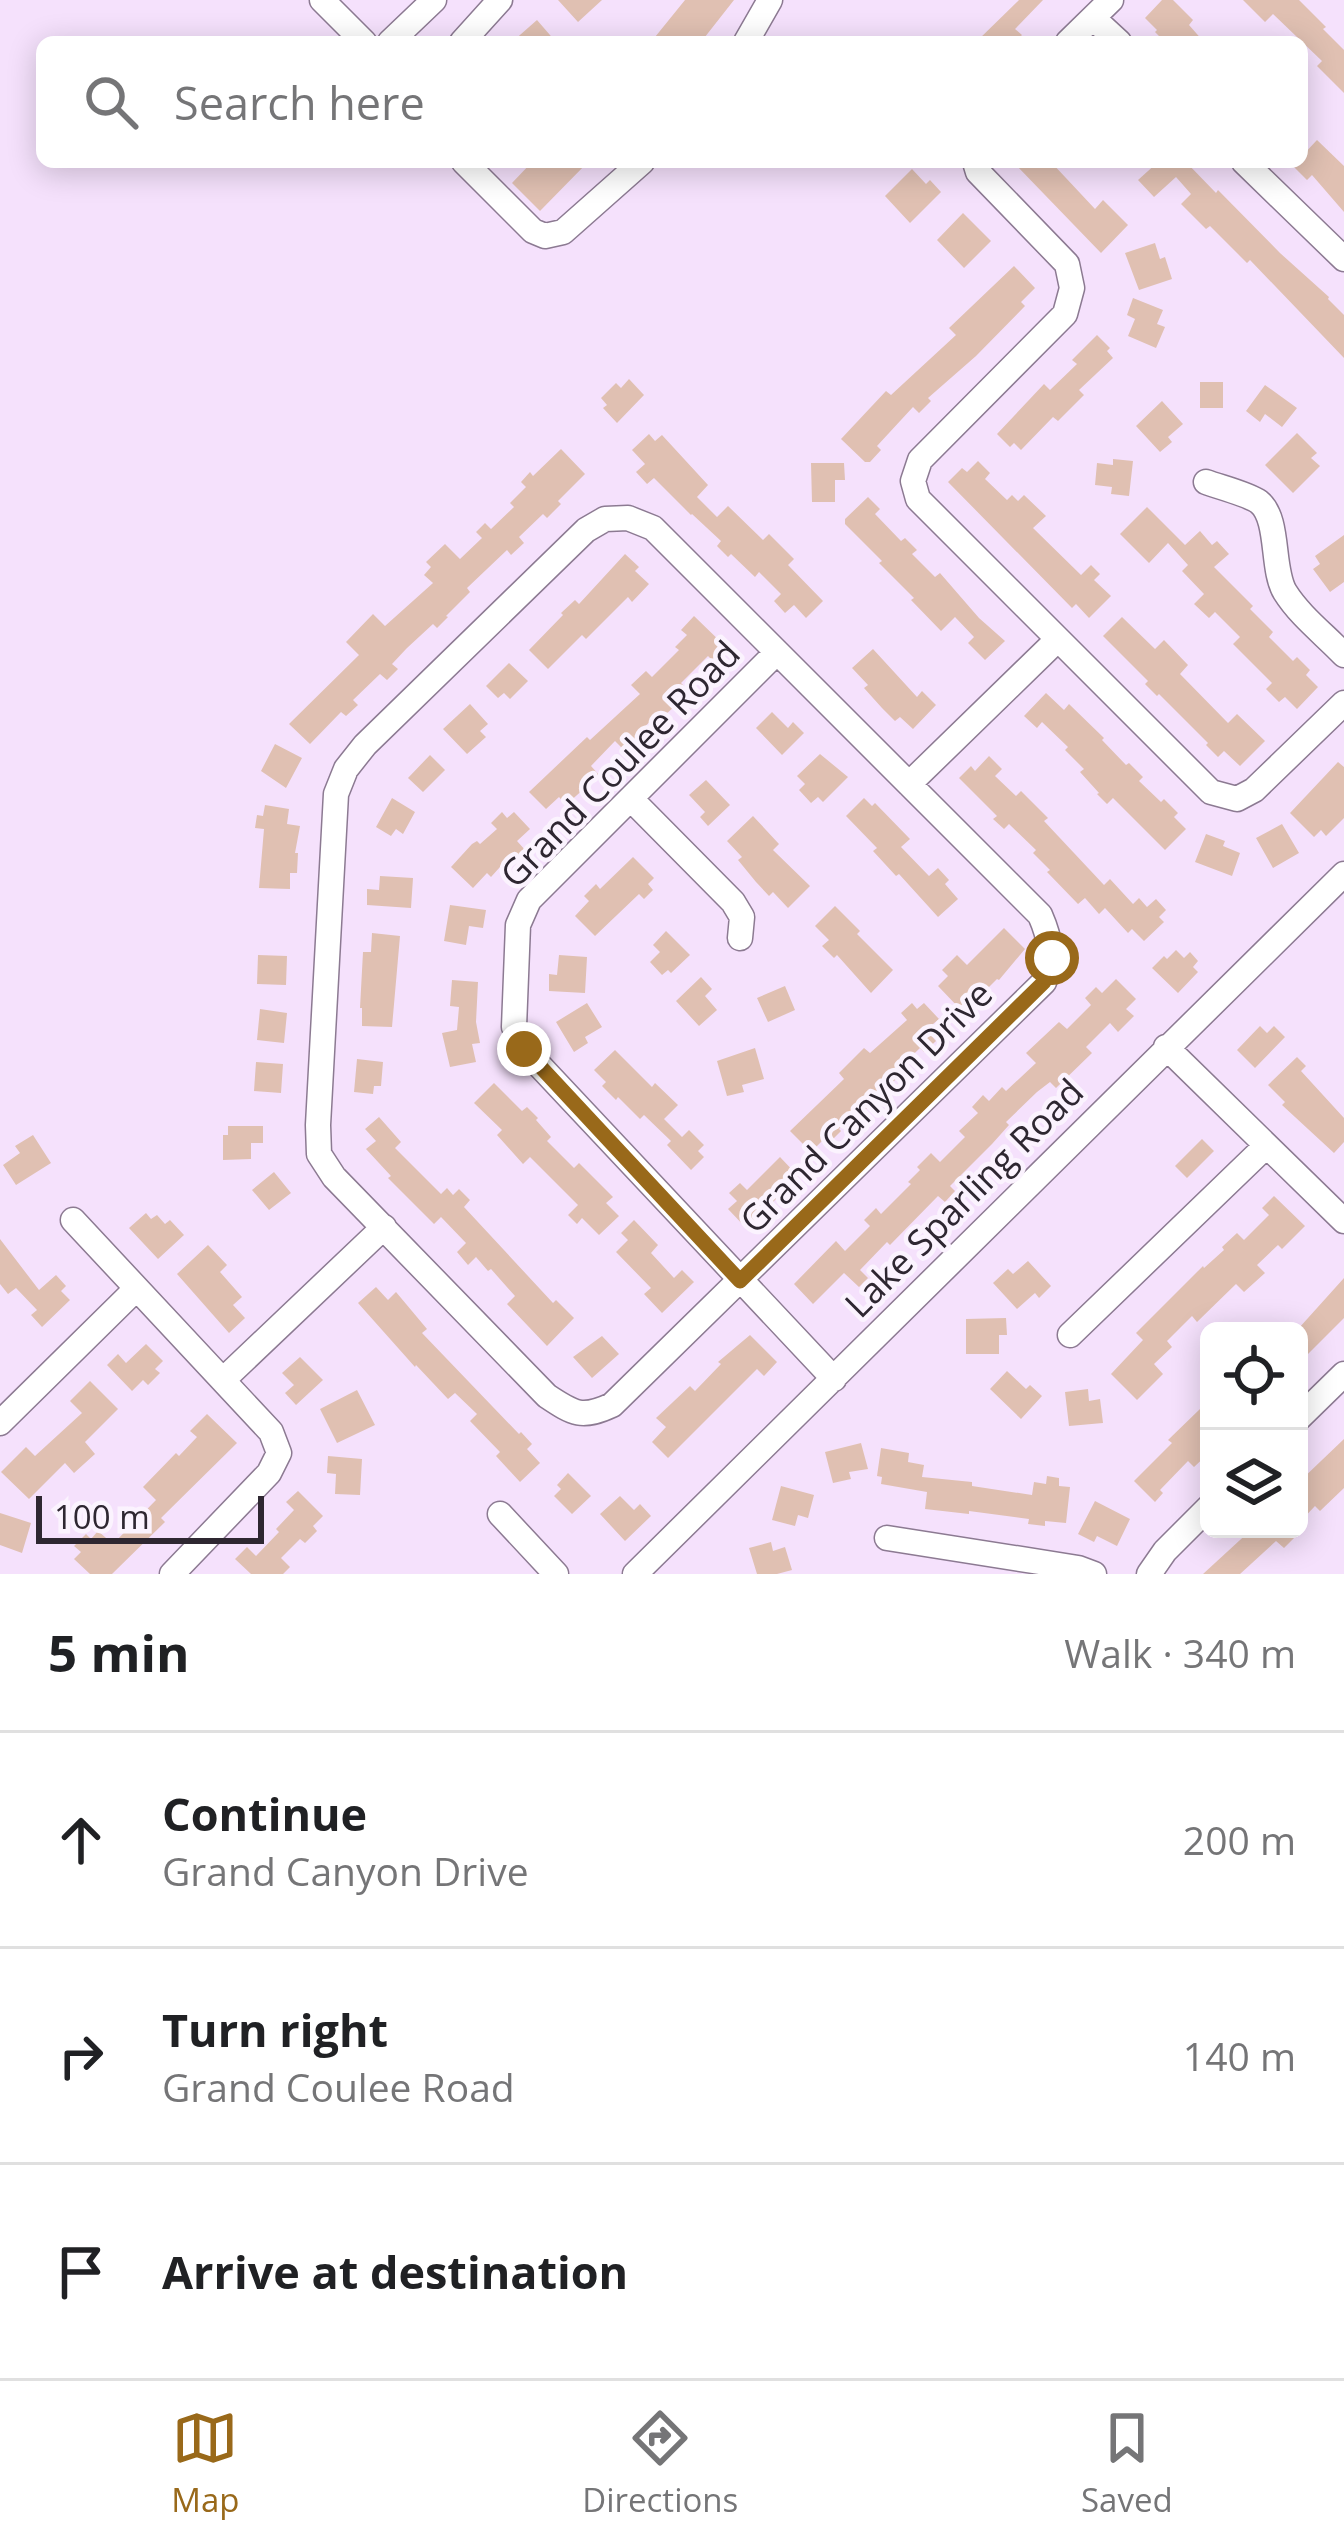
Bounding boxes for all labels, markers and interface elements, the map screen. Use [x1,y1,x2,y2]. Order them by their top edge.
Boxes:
search box [36,36,1308,168]
icon: search [78,69,144,135]
text: Search here [174,72,425,133]
street label: Grand Coulee Road [489,630,750,898]
route start [1025,931,1079,985]
street label: Grand Canyon Drive [729,970,1003,1244]
route end [497,1022,551,1076]
street label: Lake Sparling Road [834,1068,1094,1328]
map controls [1200,1322,1308,1538]
button: locate [1200,1322,1308,1430]
button: layers [1200,1430,1308,1538]
scale bar [36,1490,264,1543]
text: 100 m [54,1494,150,1539]
text: 5 min [48,1617,190,1687]
text: Walk · 340 m [1064,1626,1296,1679]
text: Continue [162,1783,367,1844]
icon: ahead [48,1807,114,1873]
text: 200 m [1183,1813,1296,1866]
text: Grand Canyon Drive [162,1844,529,1897]
text: Turn right [162,1999,388,2060]
icon: right [48,2023,114,2089]
text: 140 m [1183,2029,1296,2082]
text: Grand Coulee Road [162,2060,515,2113]
icon: arrive [48,2239,114,2305]
text: Arrive at destination [162,2241,628,2302]
tab: Map [171,2405,240,2522]
tab: Directions [582,2405,738,2522]
tab: Saved [1081,2405,1173,2522]

